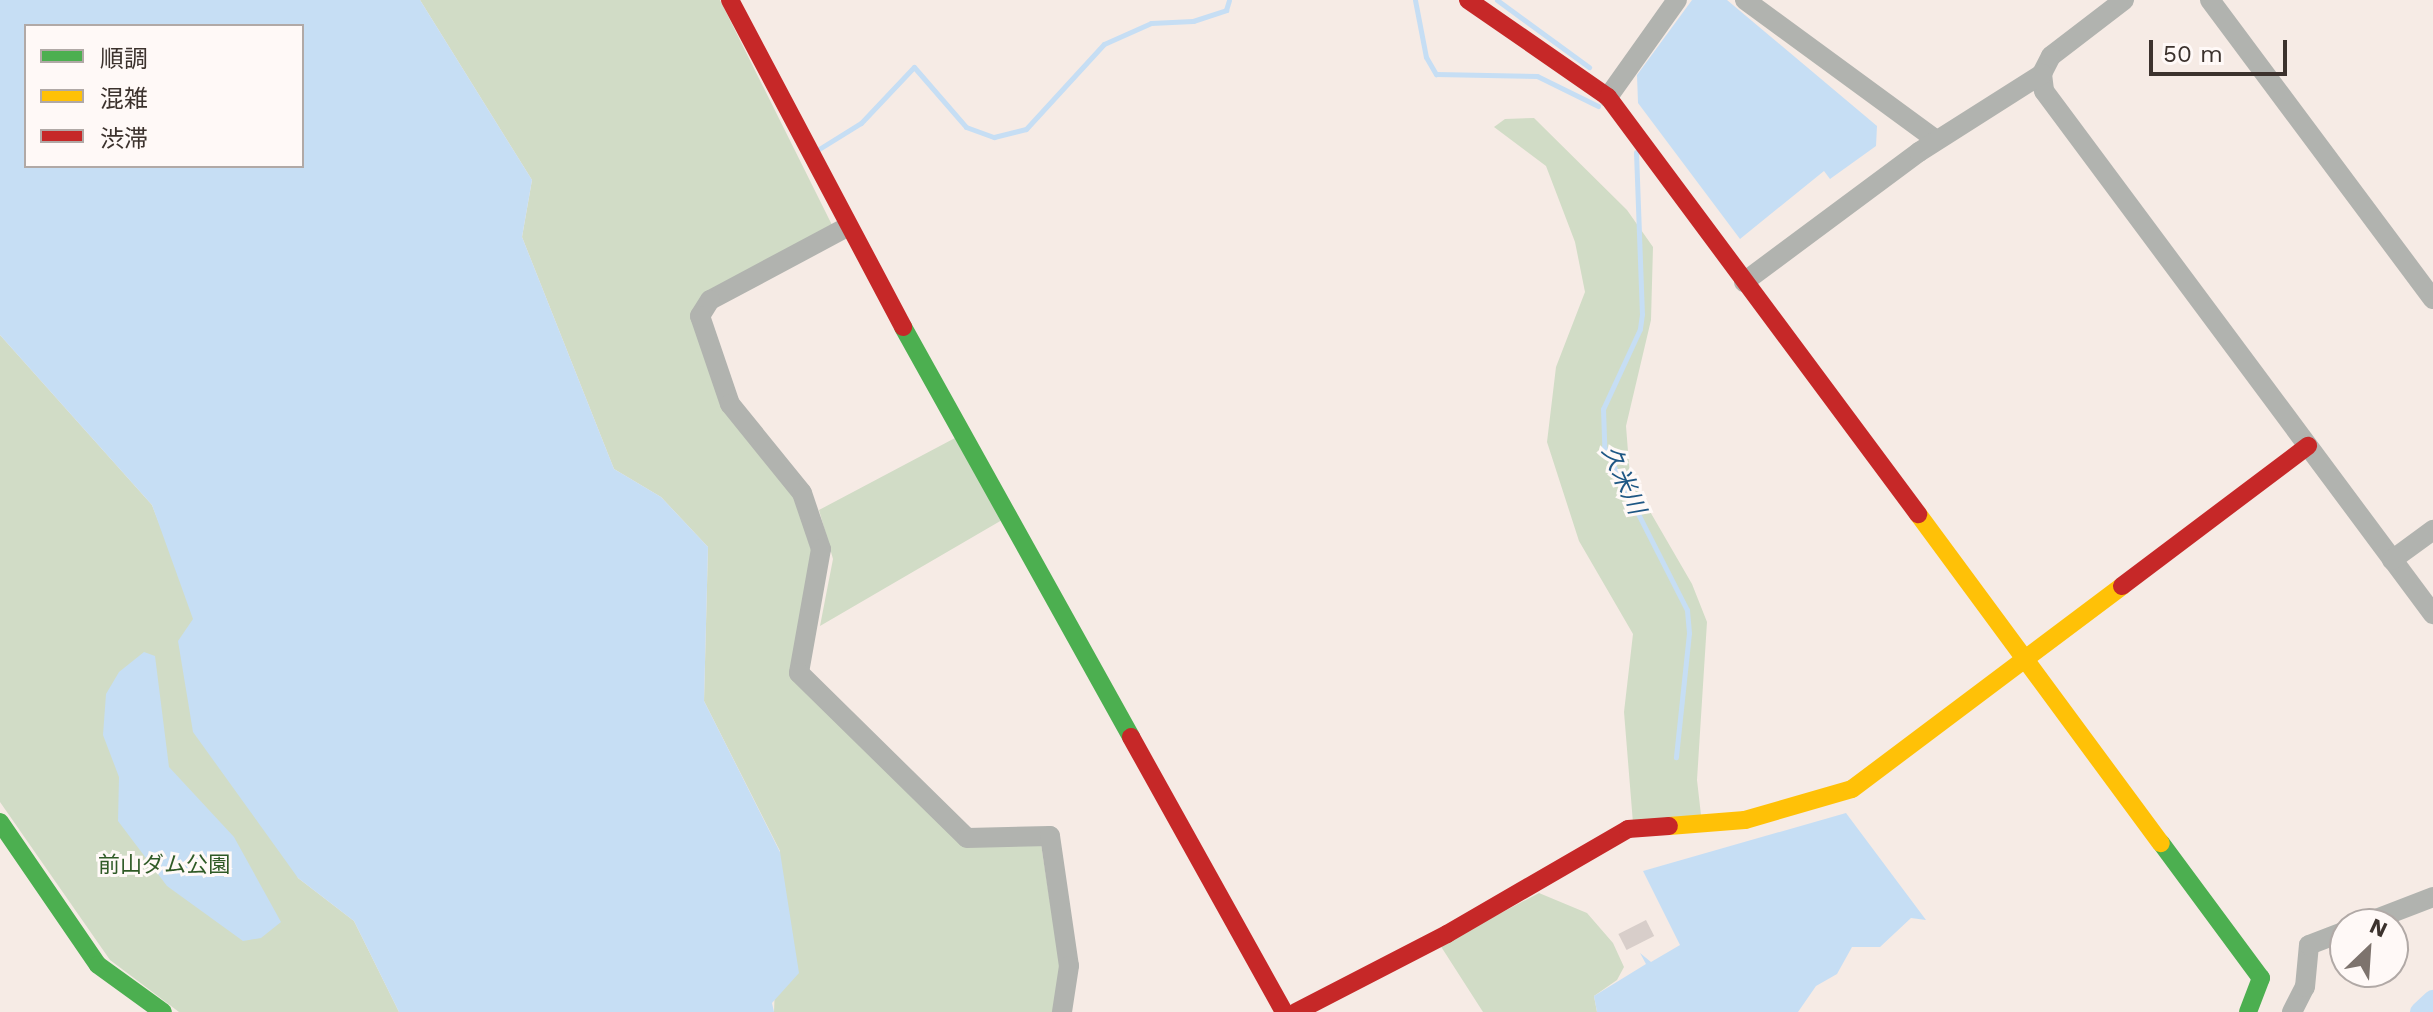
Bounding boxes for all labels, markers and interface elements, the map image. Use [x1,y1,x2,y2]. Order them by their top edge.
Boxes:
legend [24,24,304,168]
scale bar [2153,24,2291,74]
text: 50 m [2163,40,2223,68]
text: 順調 [100,45,148,73]
text: 混雑 [100,85,148,113]
text: 渋滞 [100,125,148,153]
water label: 久米川 [1595,441,1651,519]
park label: 前山ダム公園 [98,852,230,878]
north arrow [2329,908,2409,988]
text: N [2366,913,2391,942]

